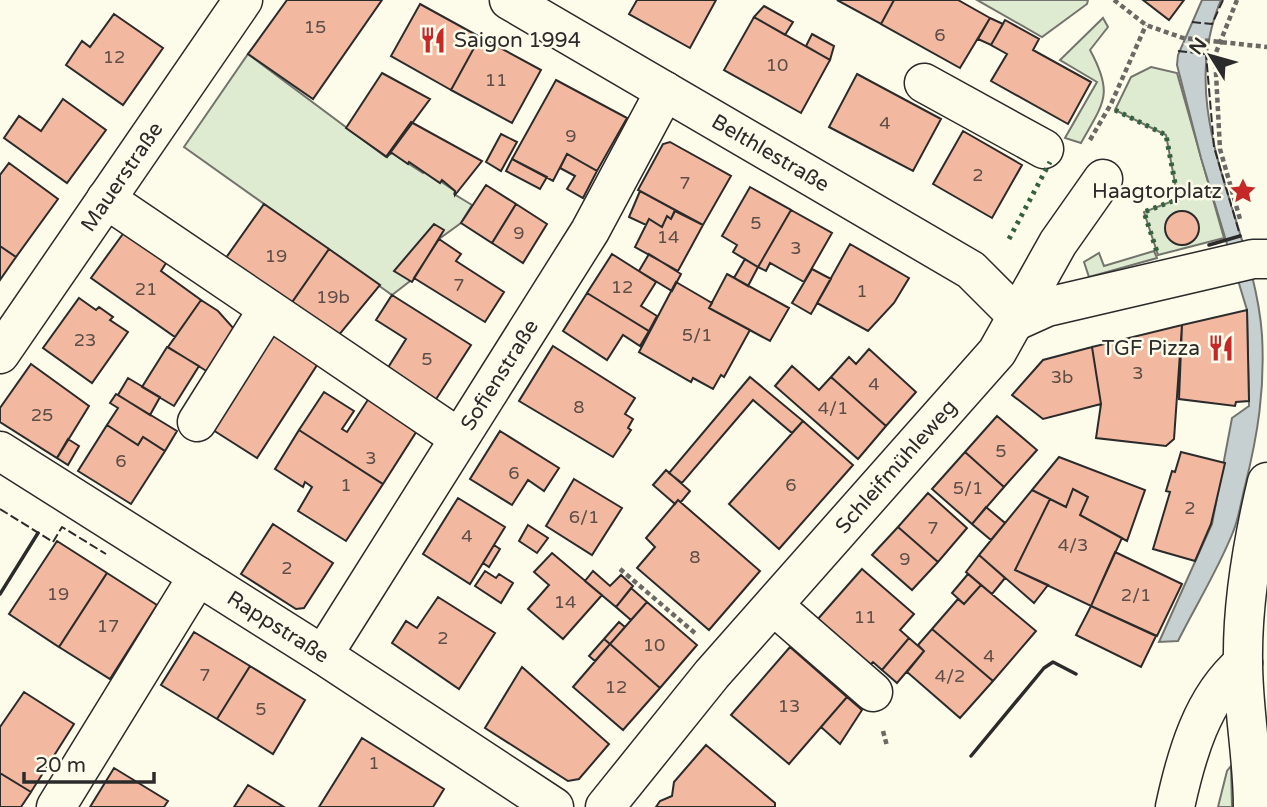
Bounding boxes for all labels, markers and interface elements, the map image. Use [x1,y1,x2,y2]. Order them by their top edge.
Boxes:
house number: 15 [304,16,326,38]
north arrow [1176,21,1246,91]
house number: 6 [934,24,946,46]
restaurant icon: Saigon 1994 [418,25,448,55]
place label: Saigon 1994 [454,28,581,53]
text: N [1185,34,1212,59]
house number: 12 [103,46,125,68]
house number: 10 [766,54,788,76]
house number: 11 [485,69,507,91]
street label: Belthlestraße [707,109,834,197]
house number: 4 [879,112,891,134]
street label: Mauerstraße [75,117,168,236]
house number: 9 [565,125,577,147]
house number: 2 [972,164,984,186]
house number: 7 [679,172,691,194]
place icon: Haagtorplatz [1228,176,1258,206]
place label: Haagtorplatz [1092,179,1222,204]
house number: 5 [750,212,762,234]
house number: 9 [513,222,525,244]
house number: 14 [657,226,679,248]
house number: 3 [790,237,802,259]
house number: 19 [265,245,287,267]
house number: 7 [453,274,465,296]
house number: 12 [611,276,633,298]
house number: 21 [135,278,157,300]
house number: 1 [856,280,868,302]
house number: 19b [316,286,350,308]
street label: Sofienstraße [455,315,544,435]
house number: 5/1 [682,324,712,346]
house number: 23 [74,329,96,351]
restaurant icon: TGF Pizza [1206,333,1236,363]
place label: TGF Pizza [1102,336,1200,361]
house number: 5 [421,348,433,370]
house number: 3 [1132,362,1144,384]
house number: 3b [1051,366,1073,388]
house number: 4 [868,373,880,395]
street label: Schleifmühleweg [830,394,962,539]
house number: 8 [573,396,585,418]
house number: 4/1 [818,397,848,419]
house number: 25 [31,404,53,426]
house number: 5 [995,440,1007,462]
house number: 3 [365,447,377,469]
house number: 6 [115,450,127,472]
house number: 6 [508,462,520,484]
house number: 1 [340,474,352,496]
house number: 6 [785,474,797,496]
house number: 5/1 [953,477,983,499]
house number: 2 [1184,497,1196,519]
house number: 6/1 [569,506,599,528]
house number: 7 [927,517,939,539]
house number: 4 [461,525,473,547]
house number: 4/3 [1058,534,1088,556]
house number: 8 [689,546,701,568]
house number: 9 [899,548,911,570]
house number: 2 [281,557,293,579]
house number: 19 [47,583,69,605]
house number: 2/1 [1121,584,1151,606]
street label: Rappstraße [223,585,334,668]
house number: 14 [554,591,576,613]
house number: 11 [854,606,876,628]
house number: 17 [97,615,119,637]
house number: 2 [437,627,449,649]
house number: 10 [643,634,665,656]
house number: 4 [983,645,995,667]
house number: 7 [199,664,211,686]
house number: 4/2 [935,665,965,687]
house number: 12 [605,676,627,698]
house number: 13 [778,695,800,717]
house number: 5 [255,698,267,720]
scale bar [24,740,154,784]
house number: 1 [368,752,380,774]
text: 20 m [35,753,86,778]

